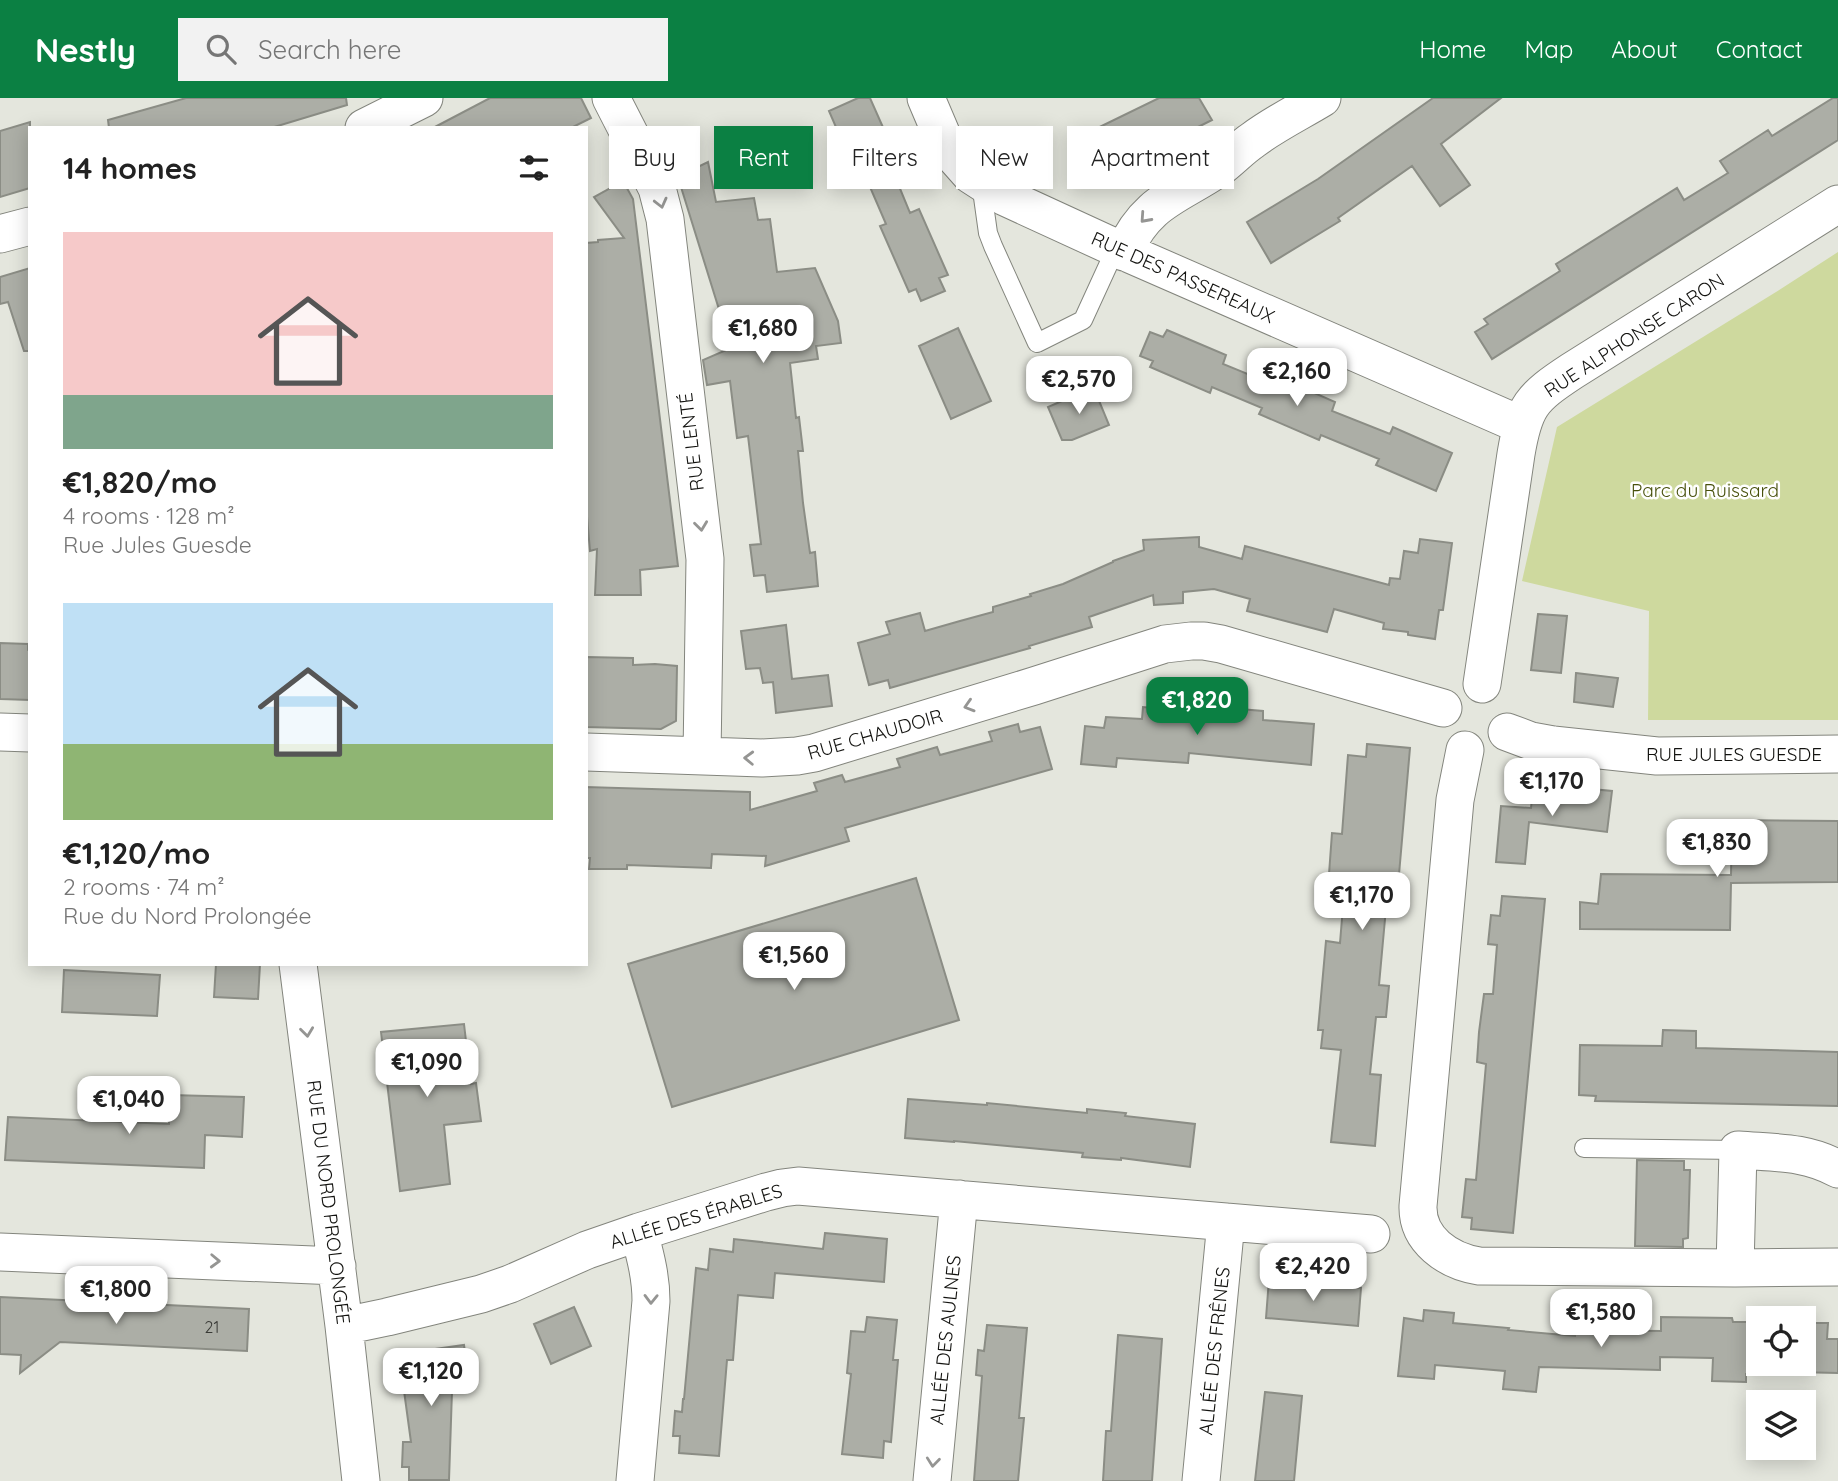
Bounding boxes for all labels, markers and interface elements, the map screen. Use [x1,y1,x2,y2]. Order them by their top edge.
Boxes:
search box [178,18,668,81]
text: Nestly [35,29,136,70]
icon: search [202,30,240,68]
text: Search here [258,33,401,66]
text: Home [1419,34,1486,64]
text: Map [1524,34,1573,64]
text: About [1611,34,1678,64]
text: Contact [1716,34,1803,64]
chip: Buy [609,126,700,189]
chip: Rent [714,126,813,189]
chip: Filters [827,126,942,189]
chip: New [956,126,1053,189]
chip: Apartment [1067,126,1234,189]
text: 14 homes [63,149,197,187]
icon: filters [515,149,553,187]
one-way arrow [653,197,667,209]
one-way arrow [1141,210,1153,223]
street label: RUE DES PASSEREAUX [1088,226,1278,328]
street label: RUE ALPHONSE CARON [1539,268,1729,402]
icon: home [245,278,371,404]
pin: €1,680 [706,306,820,365]
text: €1,680 [728,313,798,342]
pin: €2,160 [1240,348,1354,408]
pin: €2,570 [1022,356,1136,416]
text: €2,160 [1263,356,1331,385]
text: €2,570 [1042,364,1116,393]
street label: RUE LENTÉ [673,391,709,493]
text: €1,820/mo [63,463,217,501]
park label: Parc du Ruissard [1631,478,1779,502]
text: 4 rooms · 128 m² [63,501,235,530]
one-way arrow [694,520,709,532]
text: Rue Jules Guesde [63,530,252,559]
icon: home [245,649,371,775]
pin: €1,820 [1140,678,1254,737]
text: €1,820 [1162,685,1232,714]
one-way arrow [963,697,975,712]
street label: RUE CHAUDOIR [805,703,945,765]
street label: RUE JULES GUESDE [1646,742,1822,766]
one-way arrow [743,750,754,766]
pin: €1,170 [1495,758,1609,818]
text: €1,170 [1520,766,1584,795]
pin: €1,830 [1660,820,1774,879]
text: €1,830 [1683,827,1751,856]
text: €1,120/mo [63,834,210,872]
text: 2 rooms · 74 m² [63,872,225,901]
pin: €1,170 [1305,872,1419,932]
text: €1,170 [1330,880,1394,909]
text: Rue du Nord Prolongée [63,901,312,930]
pin: €1,560 [737,932,851,992]
text: €1,560 [759,940,829,969]
one-way arrow [299,1026,314,1038]
pin: €1,090 [370,1040,484,1099]
text: €1,090 [391,1047,463,1076]
pin: €1,040 [72,1076,186,1136]
street label: RUE DU NORD PROLONGÉE [302,1078,356,1326]
text: €1,040 [93,1084,165,1113]
street label: ALLÉE DES ÉRABLES [607,1178,785,1254]
pin: €2,420 [1256,1244,1370,1303]
text: €2,420 [1276,1251,1350,1280]
one-way arrow [210,1254,221,1269]
street label: ALLÉE DES AULNES [924,1254,966,1426]
pin: €1,800 [59,1266,173,1326]
street label: ALLÉE DES FRÊNES [1193,1266,1235,1436]
text: €1,800 [81,1274,151,1303]
pin: €1,580 [1544,1290,1658,1349]
one-way arrow [643,1294,659,1305]
text: €1,580 [1566,1297,1636,1326]
map controls [1746,1306,1816,1460]
button: locate [1746,1306,1816,1376]
house number: 21 [205,1317,219,1337]
pin: €1,120 [374,1348,488,1408]
text: €1,120 [399,1356,463,1385]
button: layers [1746,1390,1816,1460]
one-way arrow [926,1456,941,1467]

